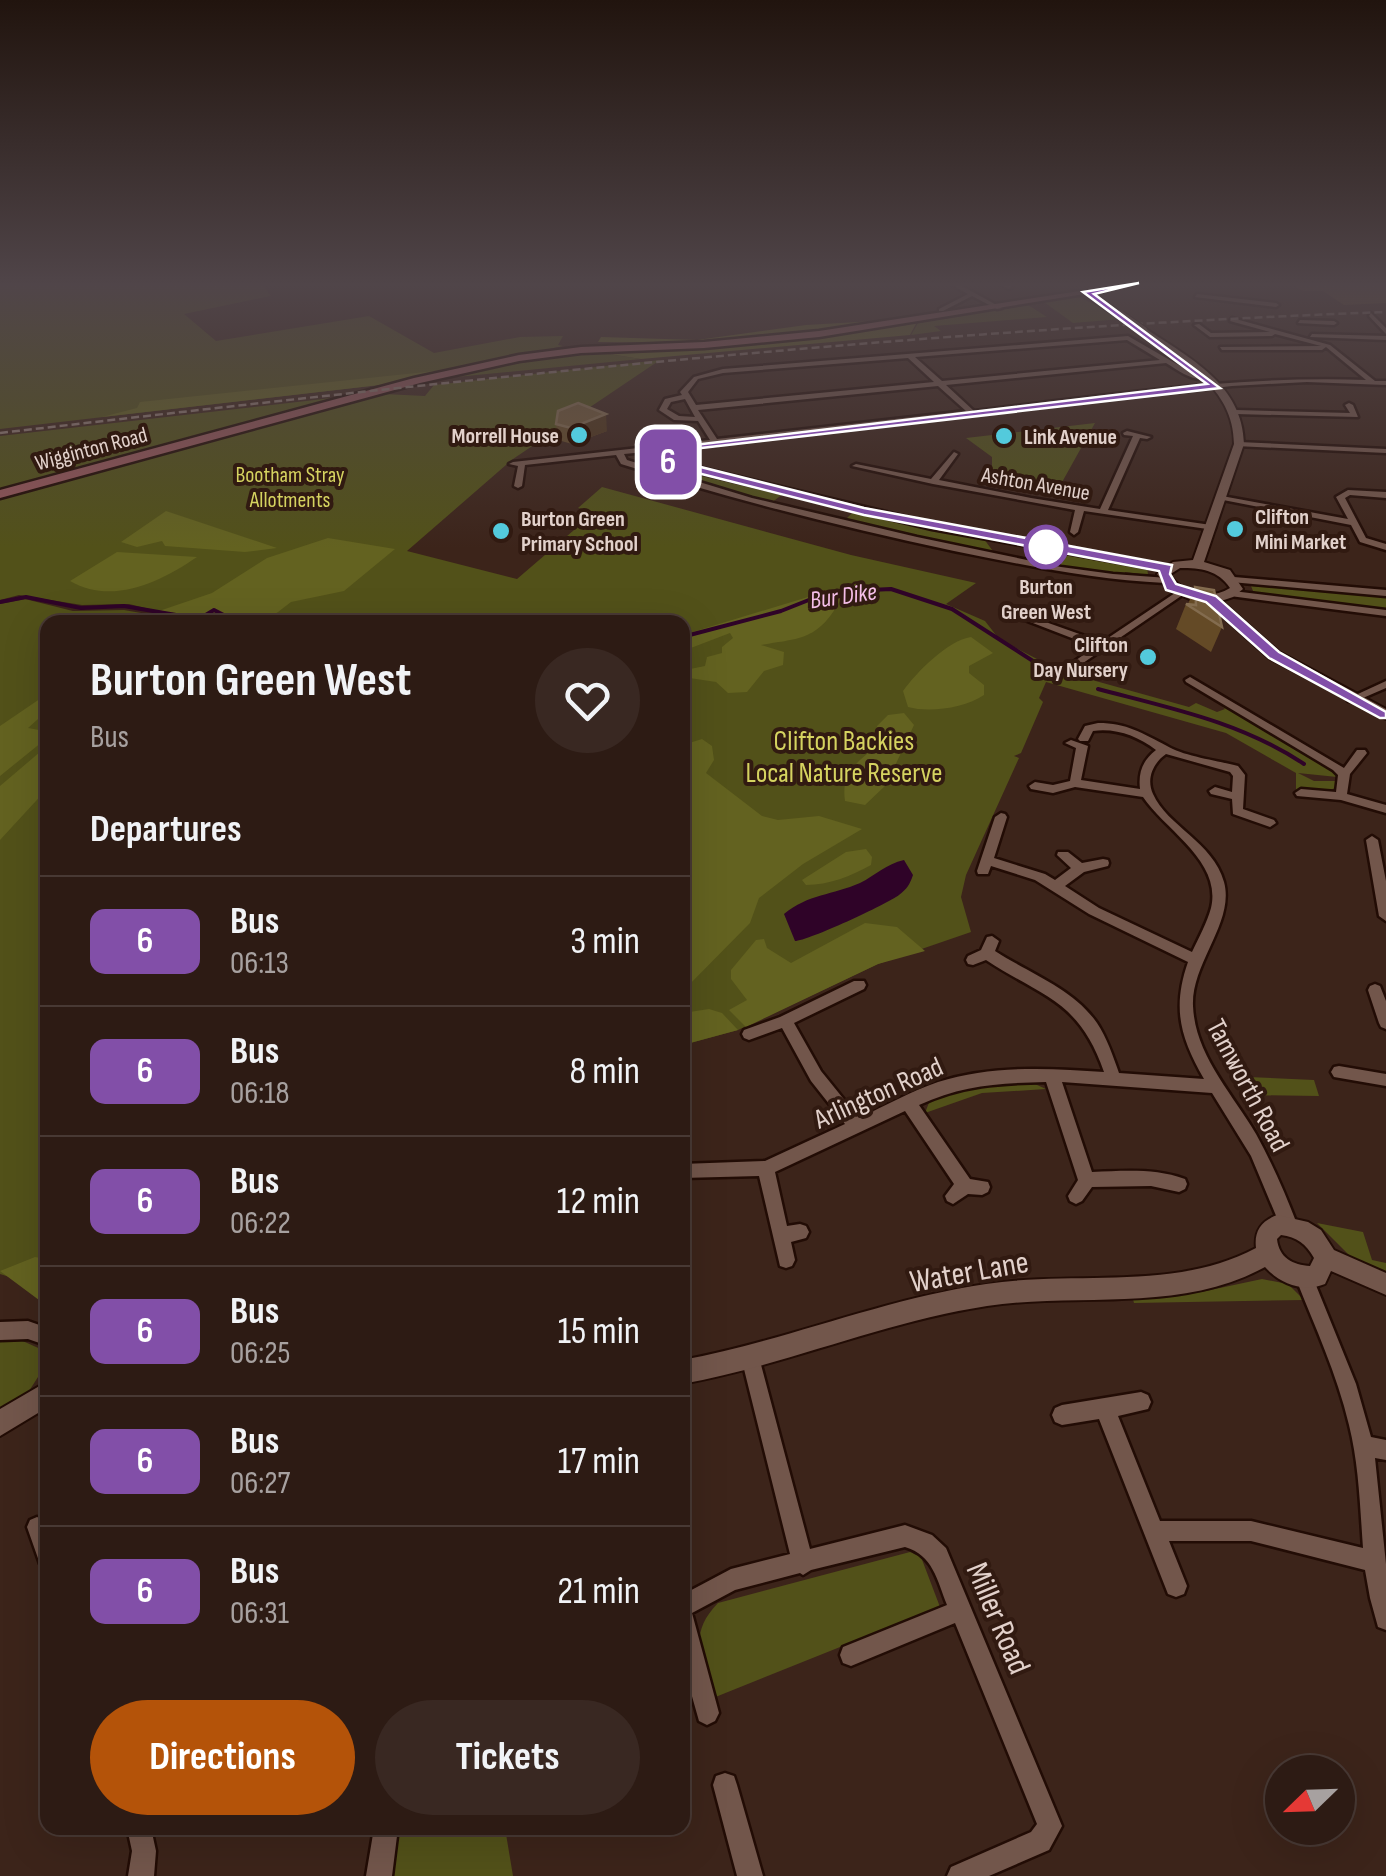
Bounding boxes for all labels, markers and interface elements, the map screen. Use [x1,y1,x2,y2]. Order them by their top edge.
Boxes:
street label: Wigginton Road [32,422,150,477]
place label: Morrell House [452,423,559,450]
marker: Morrell House [568,424,590,446]
place label: Link Avenue [1024,424,1117,451]
marker: Link Avenue [993,425,1015,447]
line badge: 6 [636,430,700,494]
text: 6 [660,441,676,484]
park label: Bootham Stray Allotments [235,462,345,514]
street label: Ashton Avenue [979,462,1092,507]
place label: Clifton Mini Market [1255,504,1346,556]
place label: Burton Green Primary School [521,506,638,558]
marker: Clifton Mini Market [1224,518,1246,540]
marker: Burton Green Primary School [490,520,512,542]
marker: Burton Green West [1025,526,1067,568]
place label: Burton Green West [1001,574,1091,626]
water label: Bur Dike [808,576,879,617]
place label: Clifton Day Nursery [1033,632,1128,684]
marker: Clifton Day Nursery [1137,646,1159,668]
button: heart [535,648,640,753]
text: Burton Green West [90,652,411,709]
text: Bus [90,718,129,757]
park label: Clifton Backies Local Nature Reserve [746,725,942,790]
text: Departures [90,807,242,852]
text: Bus [230,899,279,944]
text: 3 min [570,919,640,964]
text: 6 [137,920,153,963]
text: 06:13 [230,944,289,983]
street label: Tamworth Road [1199,1014,1296,1158]
text: Bus [230,1029,279,1074]
text: 8 min [570,1049,640,1094]
text: 6 [137,1050,153,1093]
street label: Arlington Road [808,1050,948,1137]
text: 06:18 [230,1074,290,1113]
text: Bus [230,1159,279,1204]
text: 12 min [557,1179,640,1224]
text: 6 [137,1180,153,1223]
text: 06:22 [230,1204,291,1243]
street label: Water Lane [907,1243,1032,1302]
text: Bus [230,1289,279,1334]
text: 15 min [558,1309,640,1354]
text: 6 [137,1310,153,1353]
text: 06:25 [230,1334,290,1373]
text: Bus [230,1419,279,1464]
text: 17 min [558,1439,640,1484]
text: 6 [137,1440,153,1483]
text: 06:27 [230,1464,290,1503]
text: Bus [230,1549,279,1594]
street label: Miller Road [957,1557,1038,1680]
text: 21 min [557,1569,640,1614]
text: 6 [137,1570,153,1613]
text: 06:31 [230,1594,289,1633]
button: Directions [90,1700,355,1815]
button: Tickets [375,1700,640,1815]
north arrow [1265,1755,1355,1845]
map controls [1265,1755,1355,1845]

